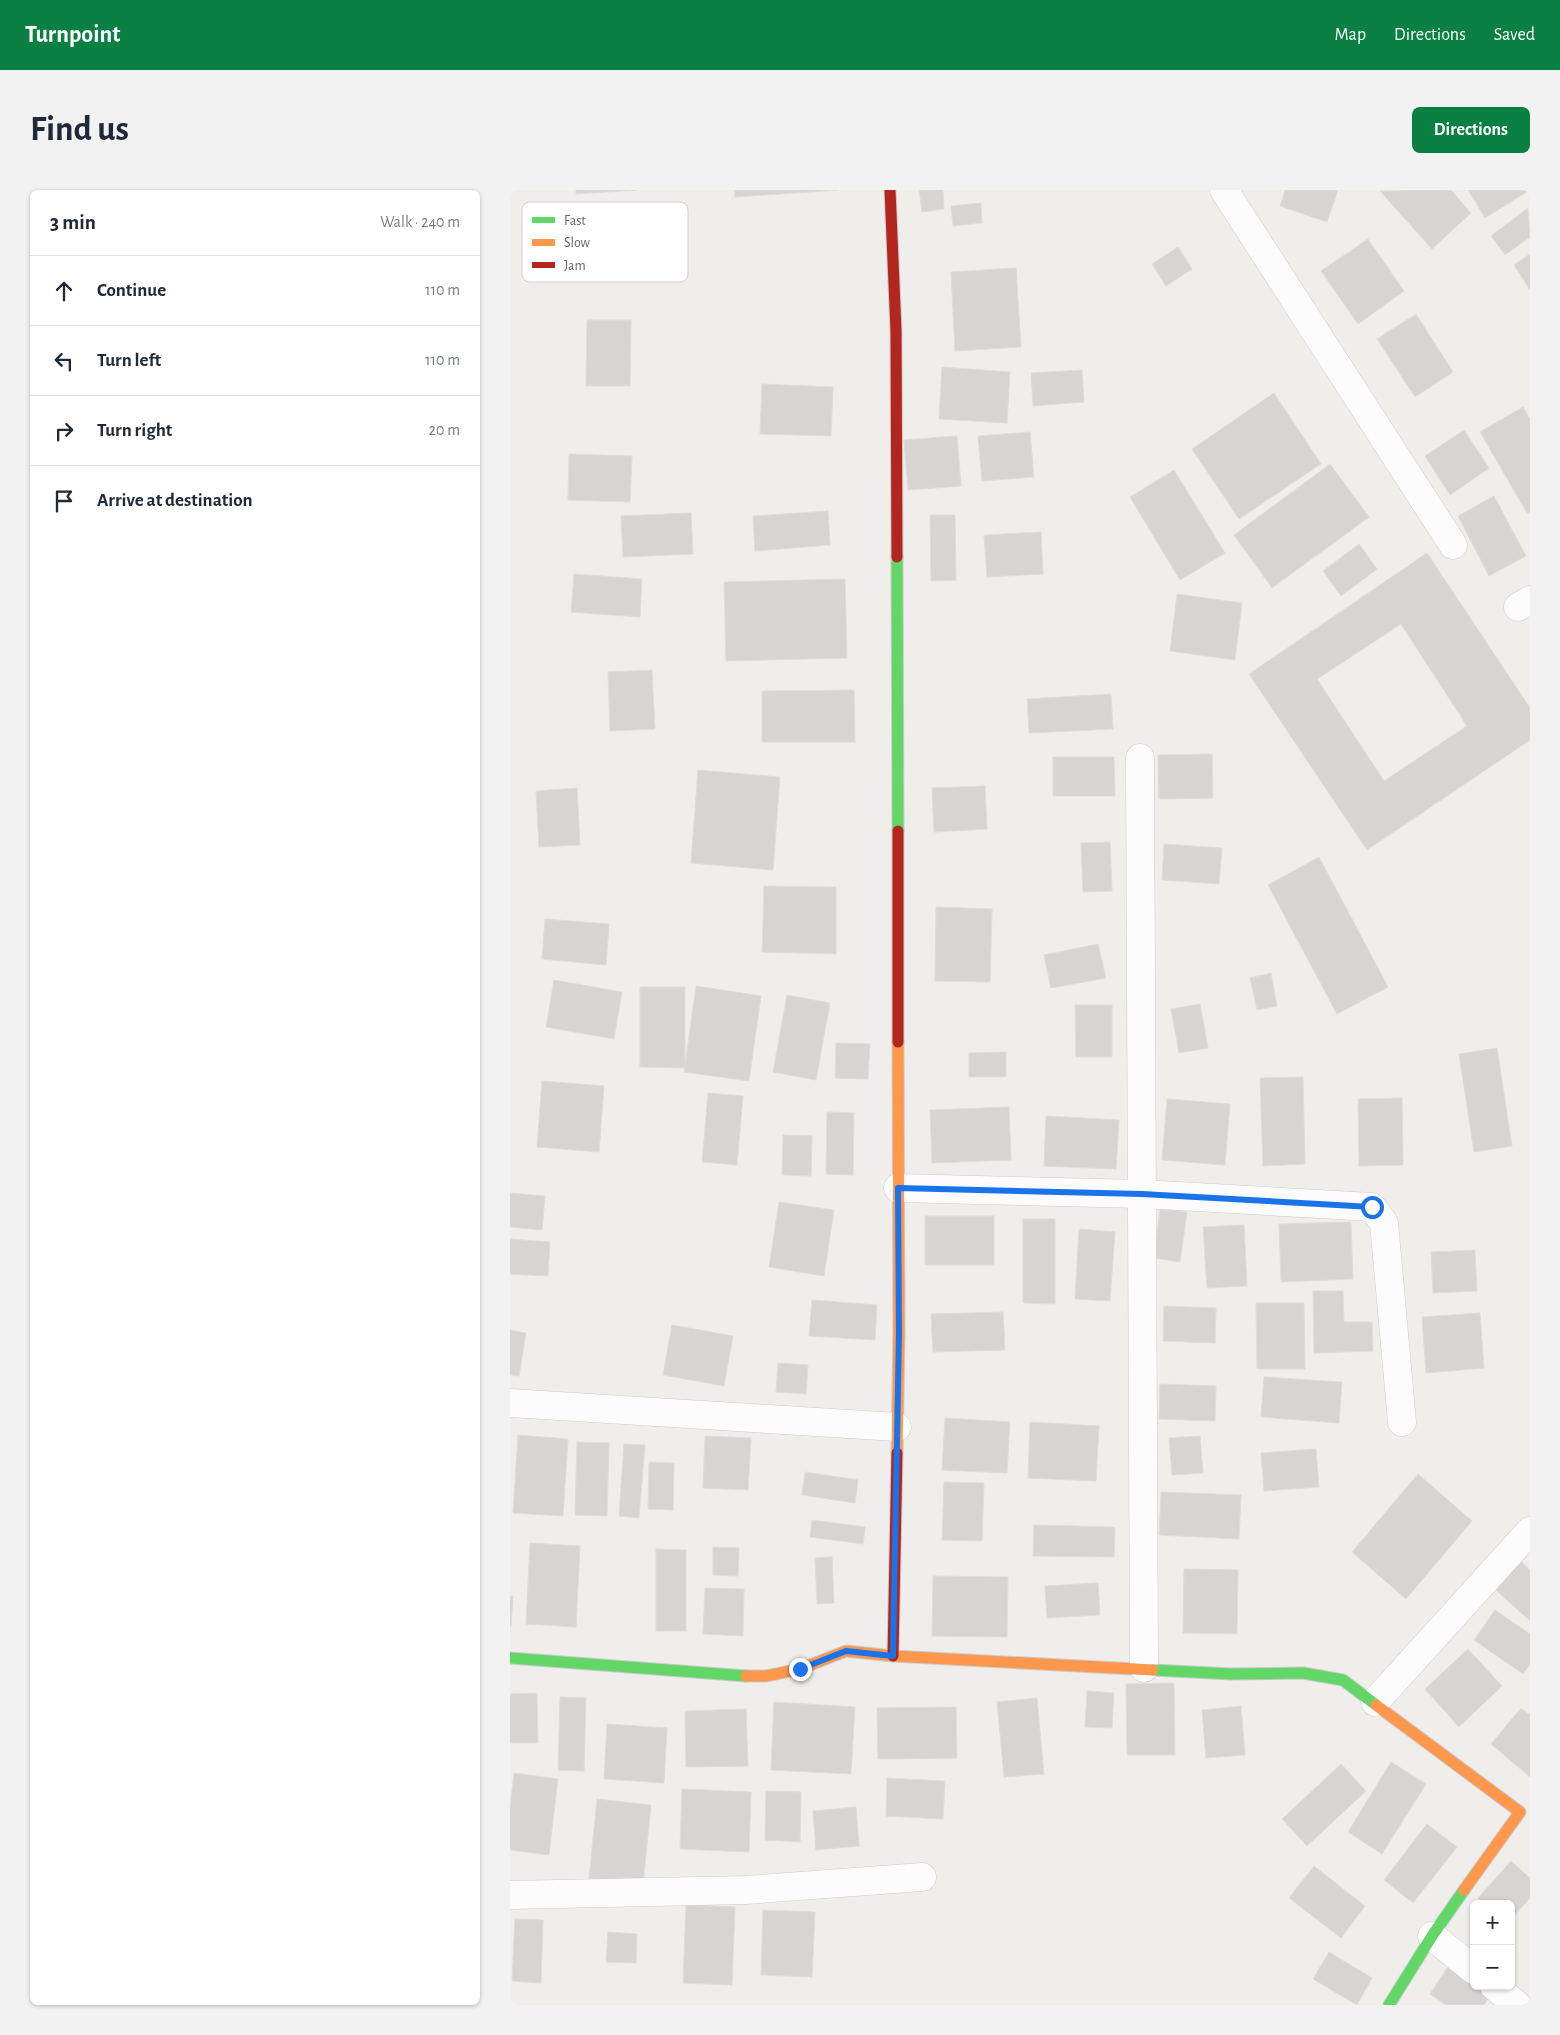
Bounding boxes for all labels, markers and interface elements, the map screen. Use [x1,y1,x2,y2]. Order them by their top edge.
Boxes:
text: Turnpoint [25,23,120,47]
text: Map [1335,26,1366,44]
text: Directions [1394,26,1466,44]
text: Saved [1494,26,1535,44]
button: Directions [1412,107,1530,153]
text: Find us [30,112,129,147]
legend [522,202,688,282]
text: 3 min [50,212,96,233]
text: Walk · 240 m [380,214,460,230]
text: Fast [564,214,586,228]
text: Slow [564,236,591,250]
text: Jam [564,259,586,273]
icon: ahead [50,277,78,305]
text: Continue [97,281,166,300]
text: 110 m [425,282,460,298]
icon: left [50,347,78,375]
text: Turn left [97,351,161,370]
text: 110 m [425,352,460,368]
icon: right [50,417,78,445]
text: Turn right [97,421,172,440]
text: 20 m [429,422,460,438]
icon: arrive [50,487,78,515]
text: Arrive at destination [97,491,253,510]
route start [1361,1196,1384,1219]
route end [789,1658,812,1681]
map controls [1470,1900,1515,1990]
button: + [1470,1900,1515,1945]
button: − [1470,1945,1515,1990]

